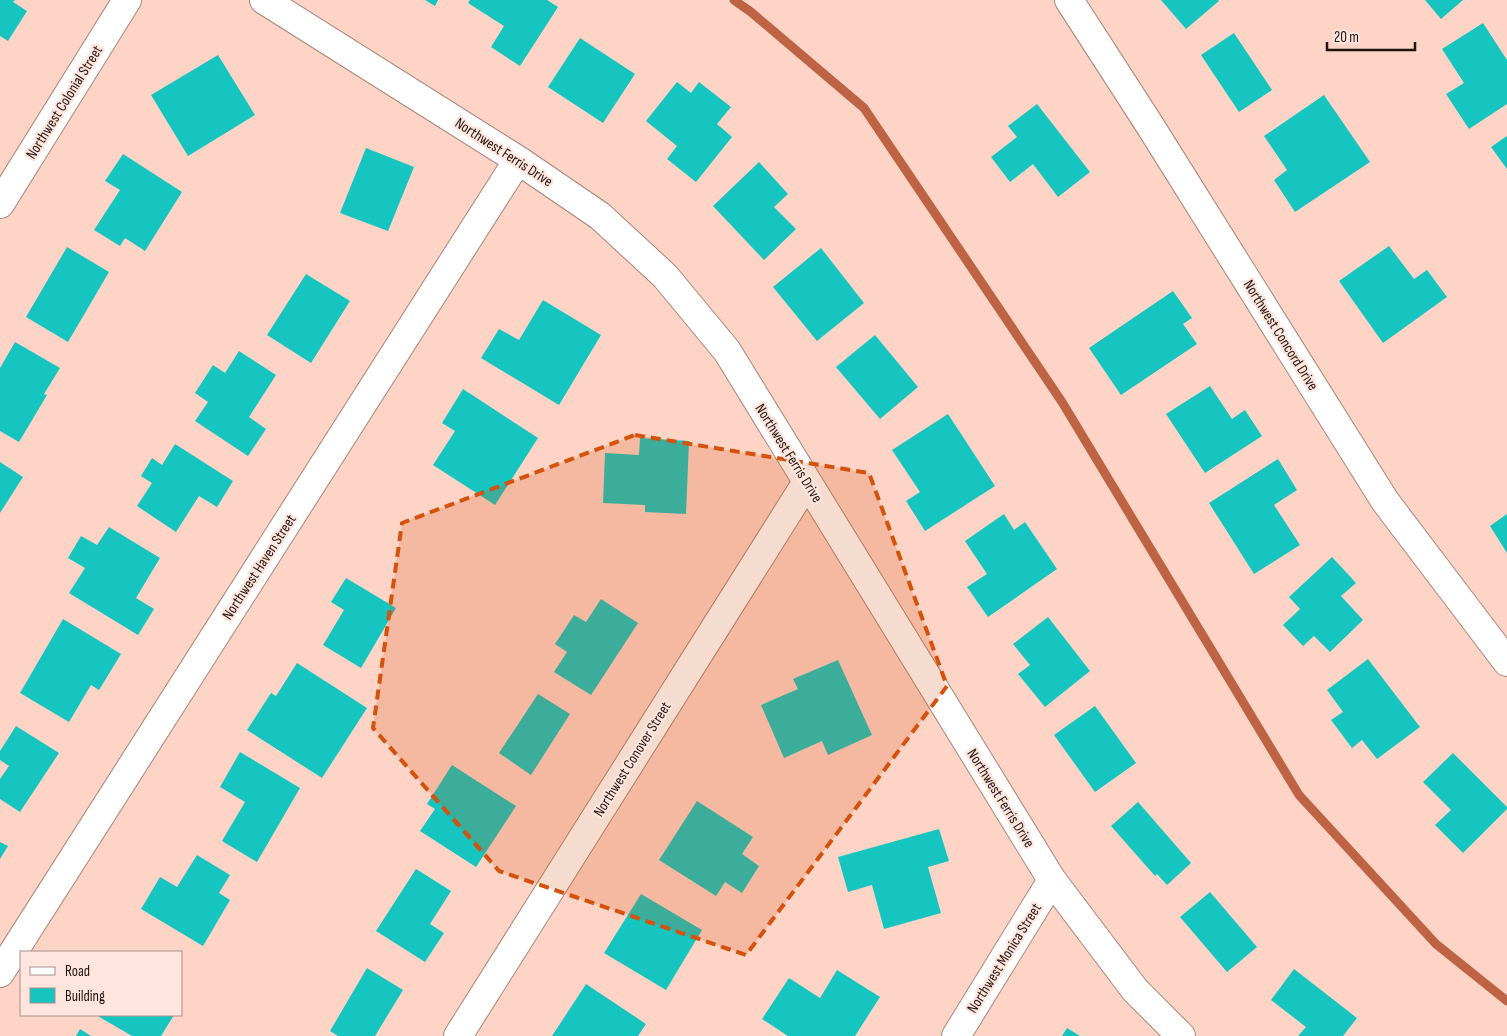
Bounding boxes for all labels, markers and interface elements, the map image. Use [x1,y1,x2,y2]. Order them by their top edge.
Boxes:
scale bar [1327,20,1414,52]
text: 20 m [1334,28,1359,47]
street label: Northwest Colonial Street [22,42,107,163]
street label: Northwest Ferris Drive [451,114,556,191]
street label: Northwest Concord Drive [1239,276,1322,394]
street label: Northwest Ferris Drive [751,400,827,506]
street label: Northwest Haven Street [218,511,301,623]
street label: Northwest Conover Street [589,698,676,820]
street label: Northwest Ferris Drive [963,745,1039,851]
street label: Northwest Monica Street [963,899,1046,1017]
legend [20,951,182,1016]
text: Road [65,962,90,981]
text: Building [65,987,105,1006]

